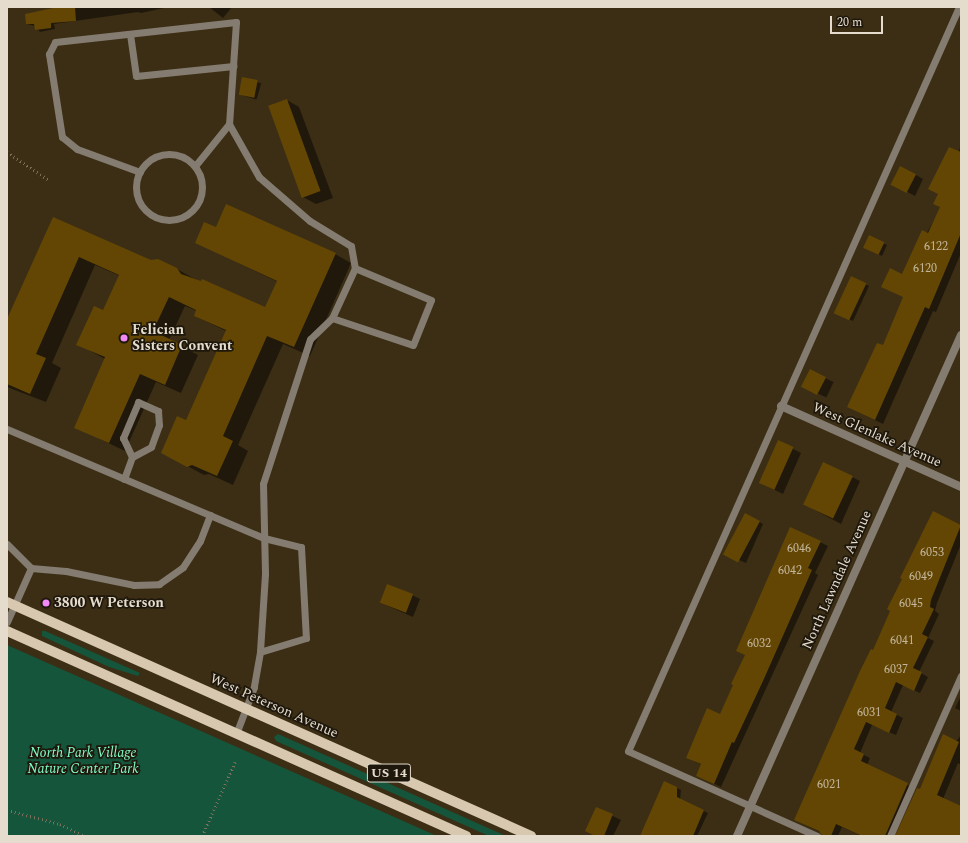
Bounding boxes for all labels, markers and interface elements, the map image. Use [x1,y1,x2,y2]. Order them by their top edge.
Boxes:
scale bar [832,8,885,34]
text: 20 m [837,13,862,32]
house number: 6122 [924,240,948,254]
house number: 6120 [913,262,937,276]
place label: Felician Sisters Convent [132,322,232,354]
marker: Felician Sisters Convent [119,333,129,343]
street label: West Glenlake Avenue [810,399,944,471]
street label: North Lawndale Avenue [799,508,875,652]
house number: 6046 [787,542,811,556]
house number: 6053 [920,546,944,560]
house number: 6042 [778,564,802,578]
house number: 6049 [909,570,933,584]
place label: 3800 W Peterson [54,595,164,611]
house number: 6045 [899,597,923,611]
marker: 3800 W Peterson [41,598,51,608]
house number: 6041 [890,634,914,648]
house number: 6032 [747,637,771,651]
house number: 6037 [884,663,908,677]
street label: West Peterson Avenue [207,670,341,742]
house number: 6031 [857,706,881,720]
park label: North Park Village Nature Center Park [27,745,139,778]
road number: US 14 [366,762,412,784]
house number: 6021 [817,778,841,792]

